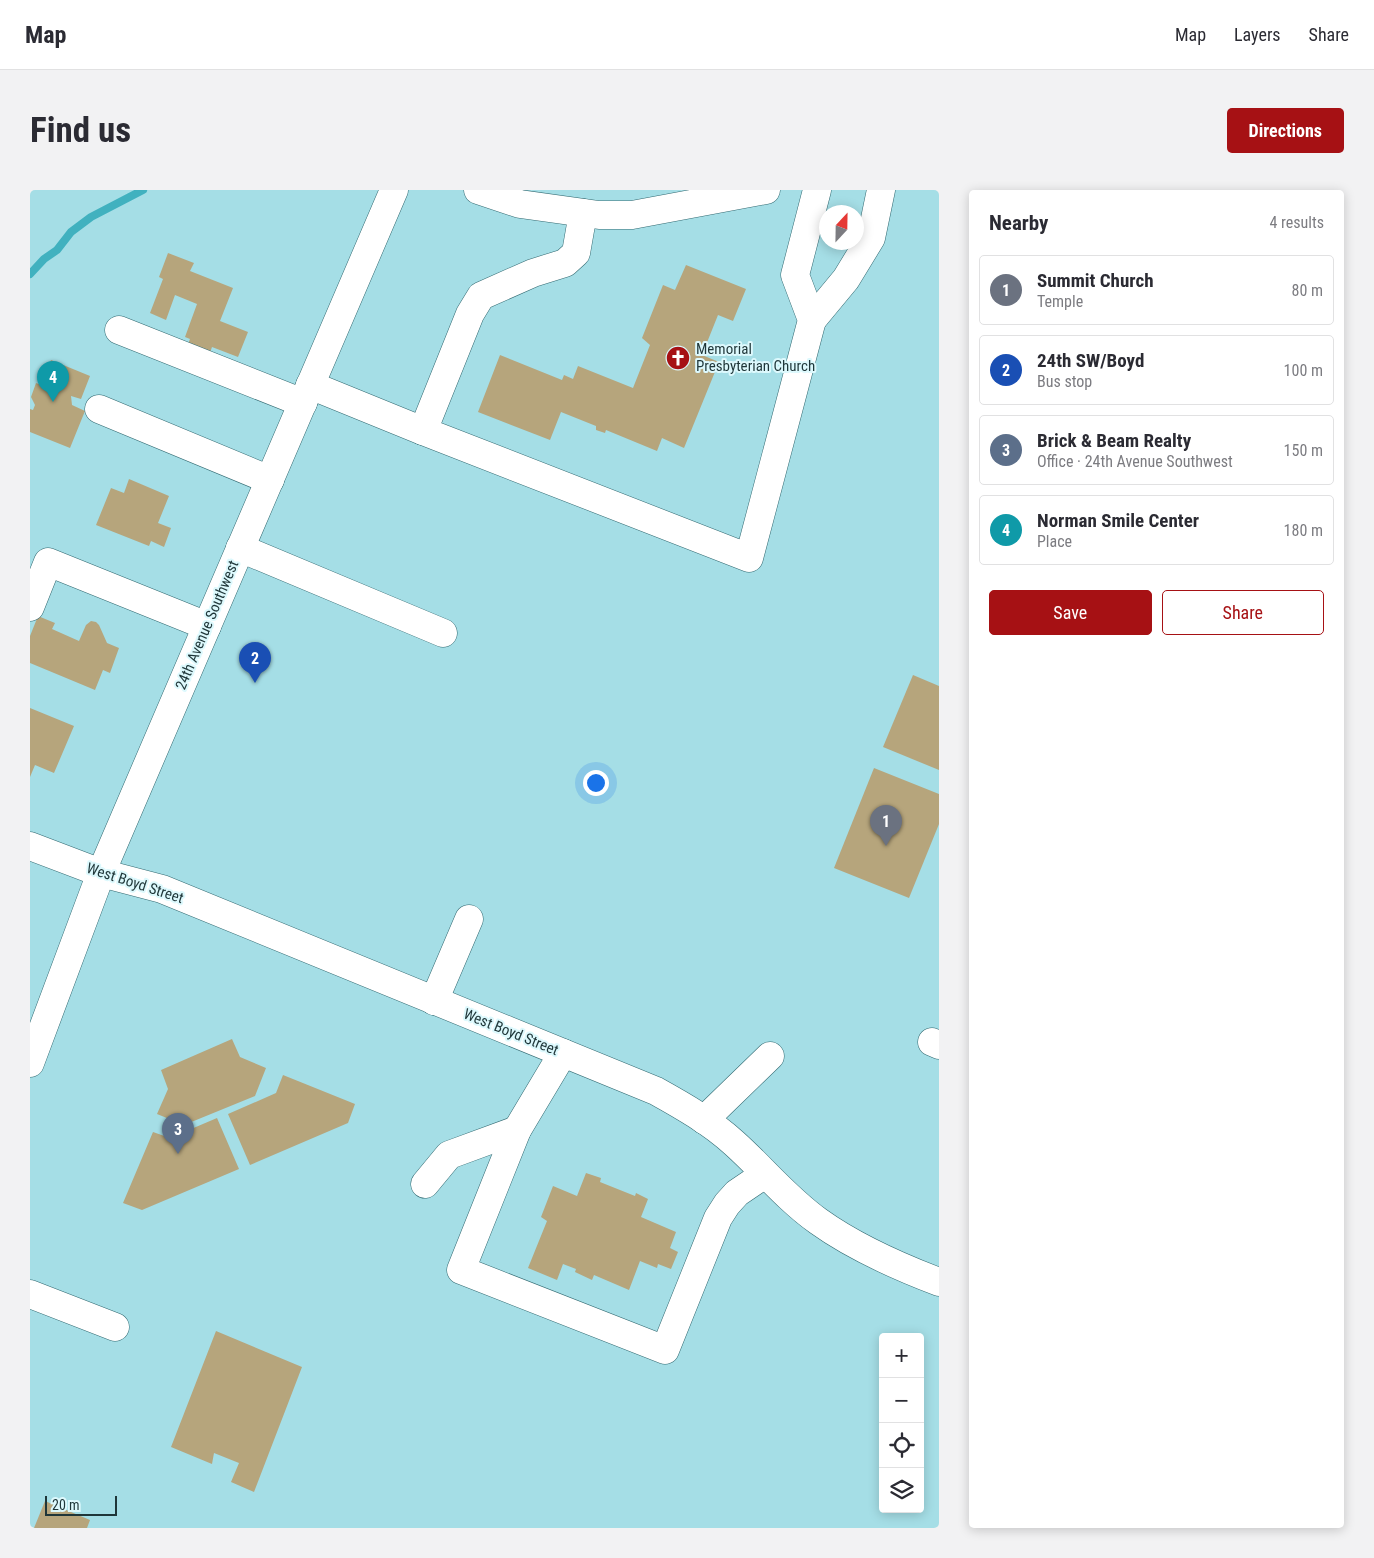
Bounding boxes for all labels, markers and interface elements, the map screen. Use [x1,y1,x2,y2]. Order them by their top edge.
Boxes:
text: Map [25,21,66,49]
text: Map [1175,24,1206,45]
text: Layers [1234,24,1281,45]
text: Share [1309,24,1349,45]
button: Directions [1227,108,1344,153]
text: Find us [30,110,131,151]
north arrow [819,205,864,250]
text: Nearby [989,211,1048,235]
text: 4 results [1269,213,1324,232]
text: Summit Church [1037,269,1154,292]
text: 1 [1002,281,1010,300]
text: 80 m [1291,281,1323,300]
text: Temple [1037,292,1083,311]
place label: Memorial Presbyterian Church [696,340,815,375]
church icon: Memorial Presbyterian Church [665,345,691,371]
text: 24th SW/Boyd [1037,349,1144,372]
pin: 4 [37,361,69,402]
text: 2 [1002,361,1010,380]
text: 100 m [1284,361,1323,380]
text: Bus stop [1037,372,1092,391]
text: Brick & Beam Realty [1037,429,1191,452]
text: 3 [1002,441,1010,460]
text: 150 m [1284,441,1323,460]
text: Office · 24th Avenue Southwest [1037,452,1233,471]
text: Norman Smile Center [1037,509,1199,532]
text: 4 [1002,521,1010,540]
text: 180 m [1284,521,1323,540]
text: Place [1037,532,1072,551]
street label: 24th Avenue Southwest [172,558,242,692]
button: Save [989,590,1152,635]
button: Share [1162,590,1324,635]
pin: 2 [239,642,271,683]
your location [583,770,609,796]
pin: 1 [870,805,902,846]
street label: West Boyd Street [84,859,186,907]
street label: West Boyd Street [461,1005,561,1059]
pin: 3 [162,1113,194,1154]
map controls [879,1333,924,1513]
button: + [879,1333,924,1378]
button: − [879,1378,924,1423]
button: locate [879,1423,924,1468]
button: layers [879,1468,924,1513]
scale bar [45,1493,118,1516]
text: 20 m [52,1497,80,1513]

